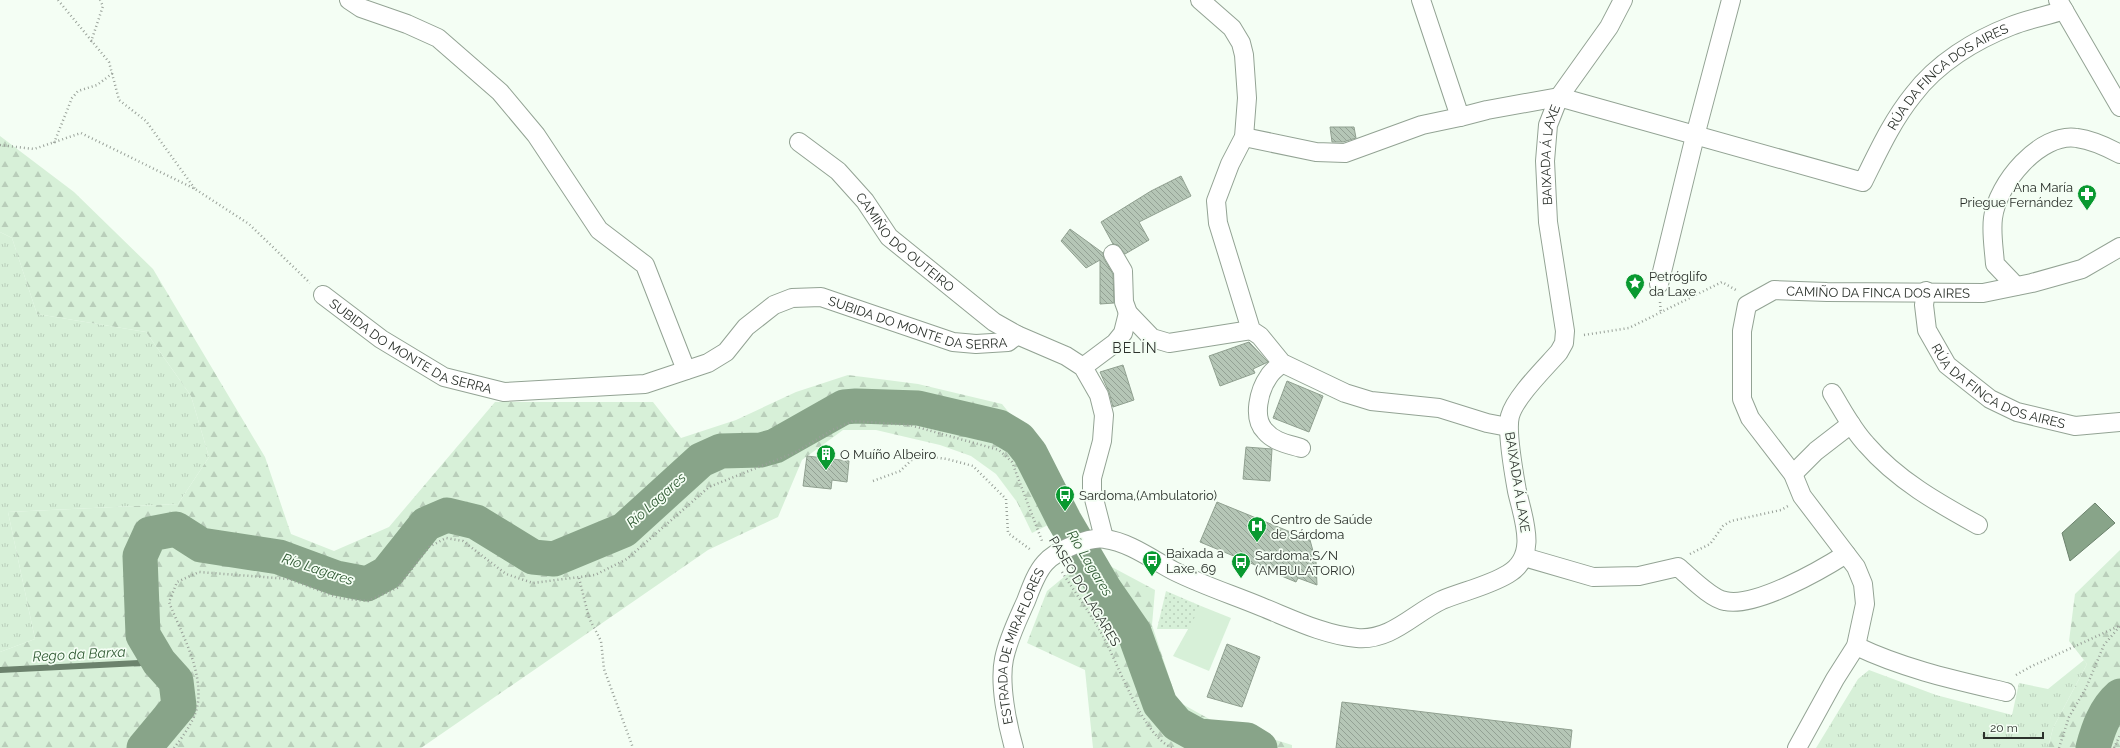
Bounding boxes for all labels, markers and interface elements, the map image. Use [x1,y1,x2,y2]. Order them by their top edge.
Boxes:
street label: RÚA DA FINCA DOS AIRES [1884,21,2011,133]
street label: BAIXADA Á LAXE [1538,102,1563,206]
place label: Ana María Priegue Fernández [1959,180,2073,210]
pharmacy icon: Ana María Priegue Fernández [2076,183,2098,211]
street label: CAMIÑO DO OUTEIRO [853,189,957,295]
place label: Petróglifo da Laxe [1649,269,1707,299]
place icon: Petróglifo da Laxe [1624,272,1646,300]
street label: CAMIÑO DA FINCA DOS AIRES [1786,283,1970,301]
street label: SUBIDA DO MONTE DA SERRA [826,293,1008,352]
street label: SUBIDA DO MONTE DA SERRA [326,296,494,397]
district label: BELÍN [1112,339,1158,356]
street label: RÚA DA FINCA DOS AIRES [1928,341,2067,431]
street label: BAIXADA Á LAXE [1502,431,1533,534]
building icon: O Muíño Albeiro [815,443,837,471]
place label: O Muíño Albeiro [840,447,936,462]
water label: Río Lagares [623,469,689,531]
bus stop icon: Sardoma,(Ambulatorio) [1054,484,1076,512]
place label: Sardoma,(Ambulatorio) [1079,488,1217,503]
place label: Centro de Saúde de Sárdoma [1271,512,1373,542]
hospital icon: Centro de Saúde de Sárdoma [1246,515,1268,543]
water label: Río Lagares [1064,527,1116,599]
street label: PASEO DO LAGARES [1046,534,1123,649]
place label: Baixada a Laxe, 69 [1166,546,1224,576]
place label: Sardoma,S/N (AMBULATORIO) [1255,548,1355,578]
bus stop icon: Baixada a Laxe, 69 [1141,549,1163,577]
water label: Río Lagares [280,550,356,588]
bus stop icon: Sardoma,S/N (AMBULATORIO) [1230,551,1252,579]
street label: ESTRADA DE MIRAFLORES [995,565,1047,726]
water label: Rego da Barxa [32,644,126,664]
scale bar [1984,714,2043,740]
text: 20 m [1990,721,2018,735]

